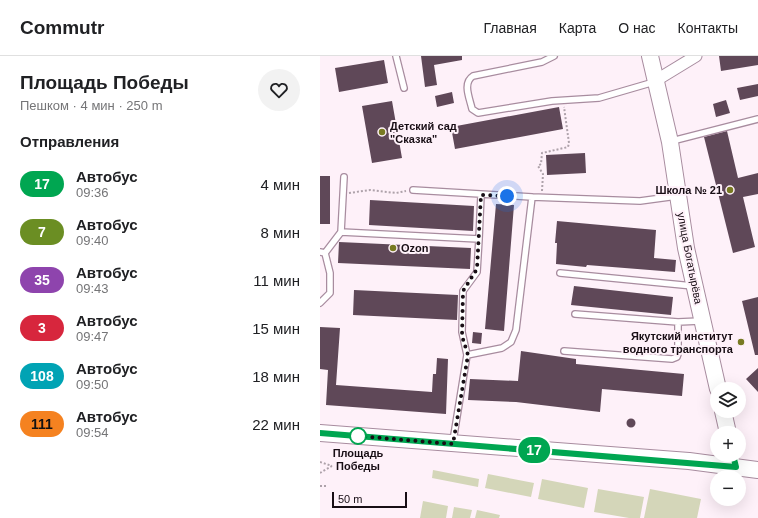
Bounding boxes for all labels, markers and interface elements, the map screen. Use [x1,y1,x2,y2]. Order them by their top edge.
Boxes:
text: Commutr [20,17,104,38]
text: Главная [483,20,537,36]
text: Карта [559,20,596,36]
text: О нас [618,20,656,36]
text: Контакты [678,20,738,36]
button: heart [258,69,300,111]
text: Площадь Победы [20,72,189,93]
text: Пешком · 4 мин · 250 m [20,98,162,113]
place label: Детский сад "Сказка" [390,120,457,145]
marker: Детский сад "Сказка" [377,127,387,137]
text: Отправления [20,133,119,150]
text: Автобус [76,168,138,185]
text: 17 [34,176,50,192]
text: 4 мин [261,176,300,193]
place label: Школа № 21 [655,184,722,196]
text: 09:36 [76,185,109,200]
marker: Школа № 21 [725,185,735,195]
your location [497,186,517,206]
street label: улица Богатырёва [675,211,705,306]
text: Автобус [76,216,138,233]
text: 7 [38,224,46,240]
text: 8 мин [261,224,300,241]
text: 09:40 [76,233,109,248]
place label: Ozon [401,242,429,254]
marker: Ozon [388,243,398,253]
text: Автобус [76,264,138,281]
text: 35 [34,272,50,288]
text: 11 мин [253,272,300,289]
text: 09:43 [76,281,109,296]
text: Автобус [76,312,138,329]
text: 3 [38,320,46,336]
text: 15 мин [252,320,300,337]
text: 09:47 [76,329,109,344]
place label: Якутский институт водного транспорта [623,330,734,355]
marker: Якутский институт водного транспорта [736,337,746,347]
text: Автобус [76,360,138,377]
text: 108 [30,368,54,384]
text: 18 мин [252,368,300,385]
text: 09:50 [76,377,109,392]
map controls [710,382,746,506]
button: layers [710,382,746,418]
text: Автобус [76,408,138,425]
text: 111 [31,416,53,432]
text: 22 мин [252,416,300,433]
text: 09:54 [76,425,109,440]
button: + [710,426,746,462]
marker: Площадь Победы [349,427,367,445]
line badge: 17 [516,437,552,463]
text: 17 [526,442,542,458]
place label: Площадь Победы [333,447,384,472]
button: − [710,470,746,506]
scale bar [332,490,407,509]
text: 50 m [338,493,362,505]

